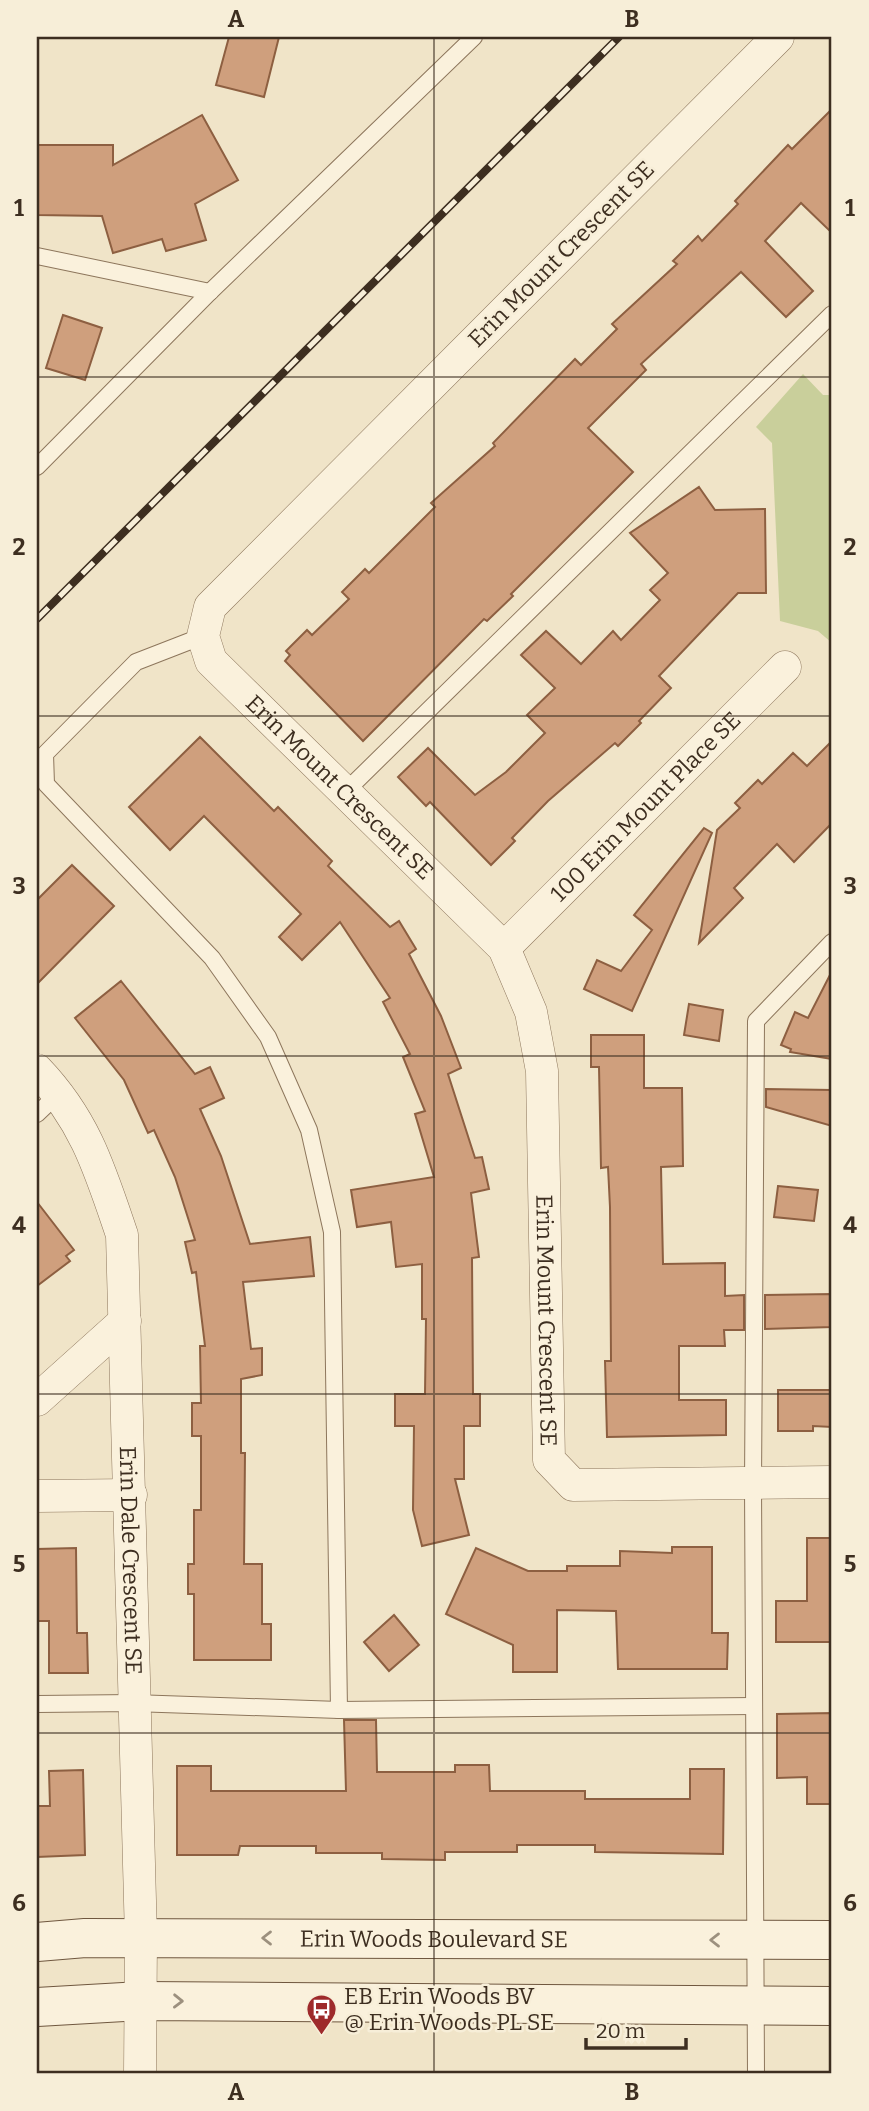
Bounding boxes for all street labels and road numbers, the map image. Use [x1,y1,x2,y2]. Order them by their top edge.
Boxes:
street label: Erin Mount Crescent SE [462,155,660,353]
street label: Erin Mount Crescent SE [240,689,439,885]
street label: 100 Erin Mount Place SE [545,706,746,907]
street label: Erin Mount Crescent SE [530,1194,563,1447]
street label: Erin Dale Crescent SE [114,1446,148,1675]
street label: Erin Woods Boulevard SE [300,1925,568,1953]

